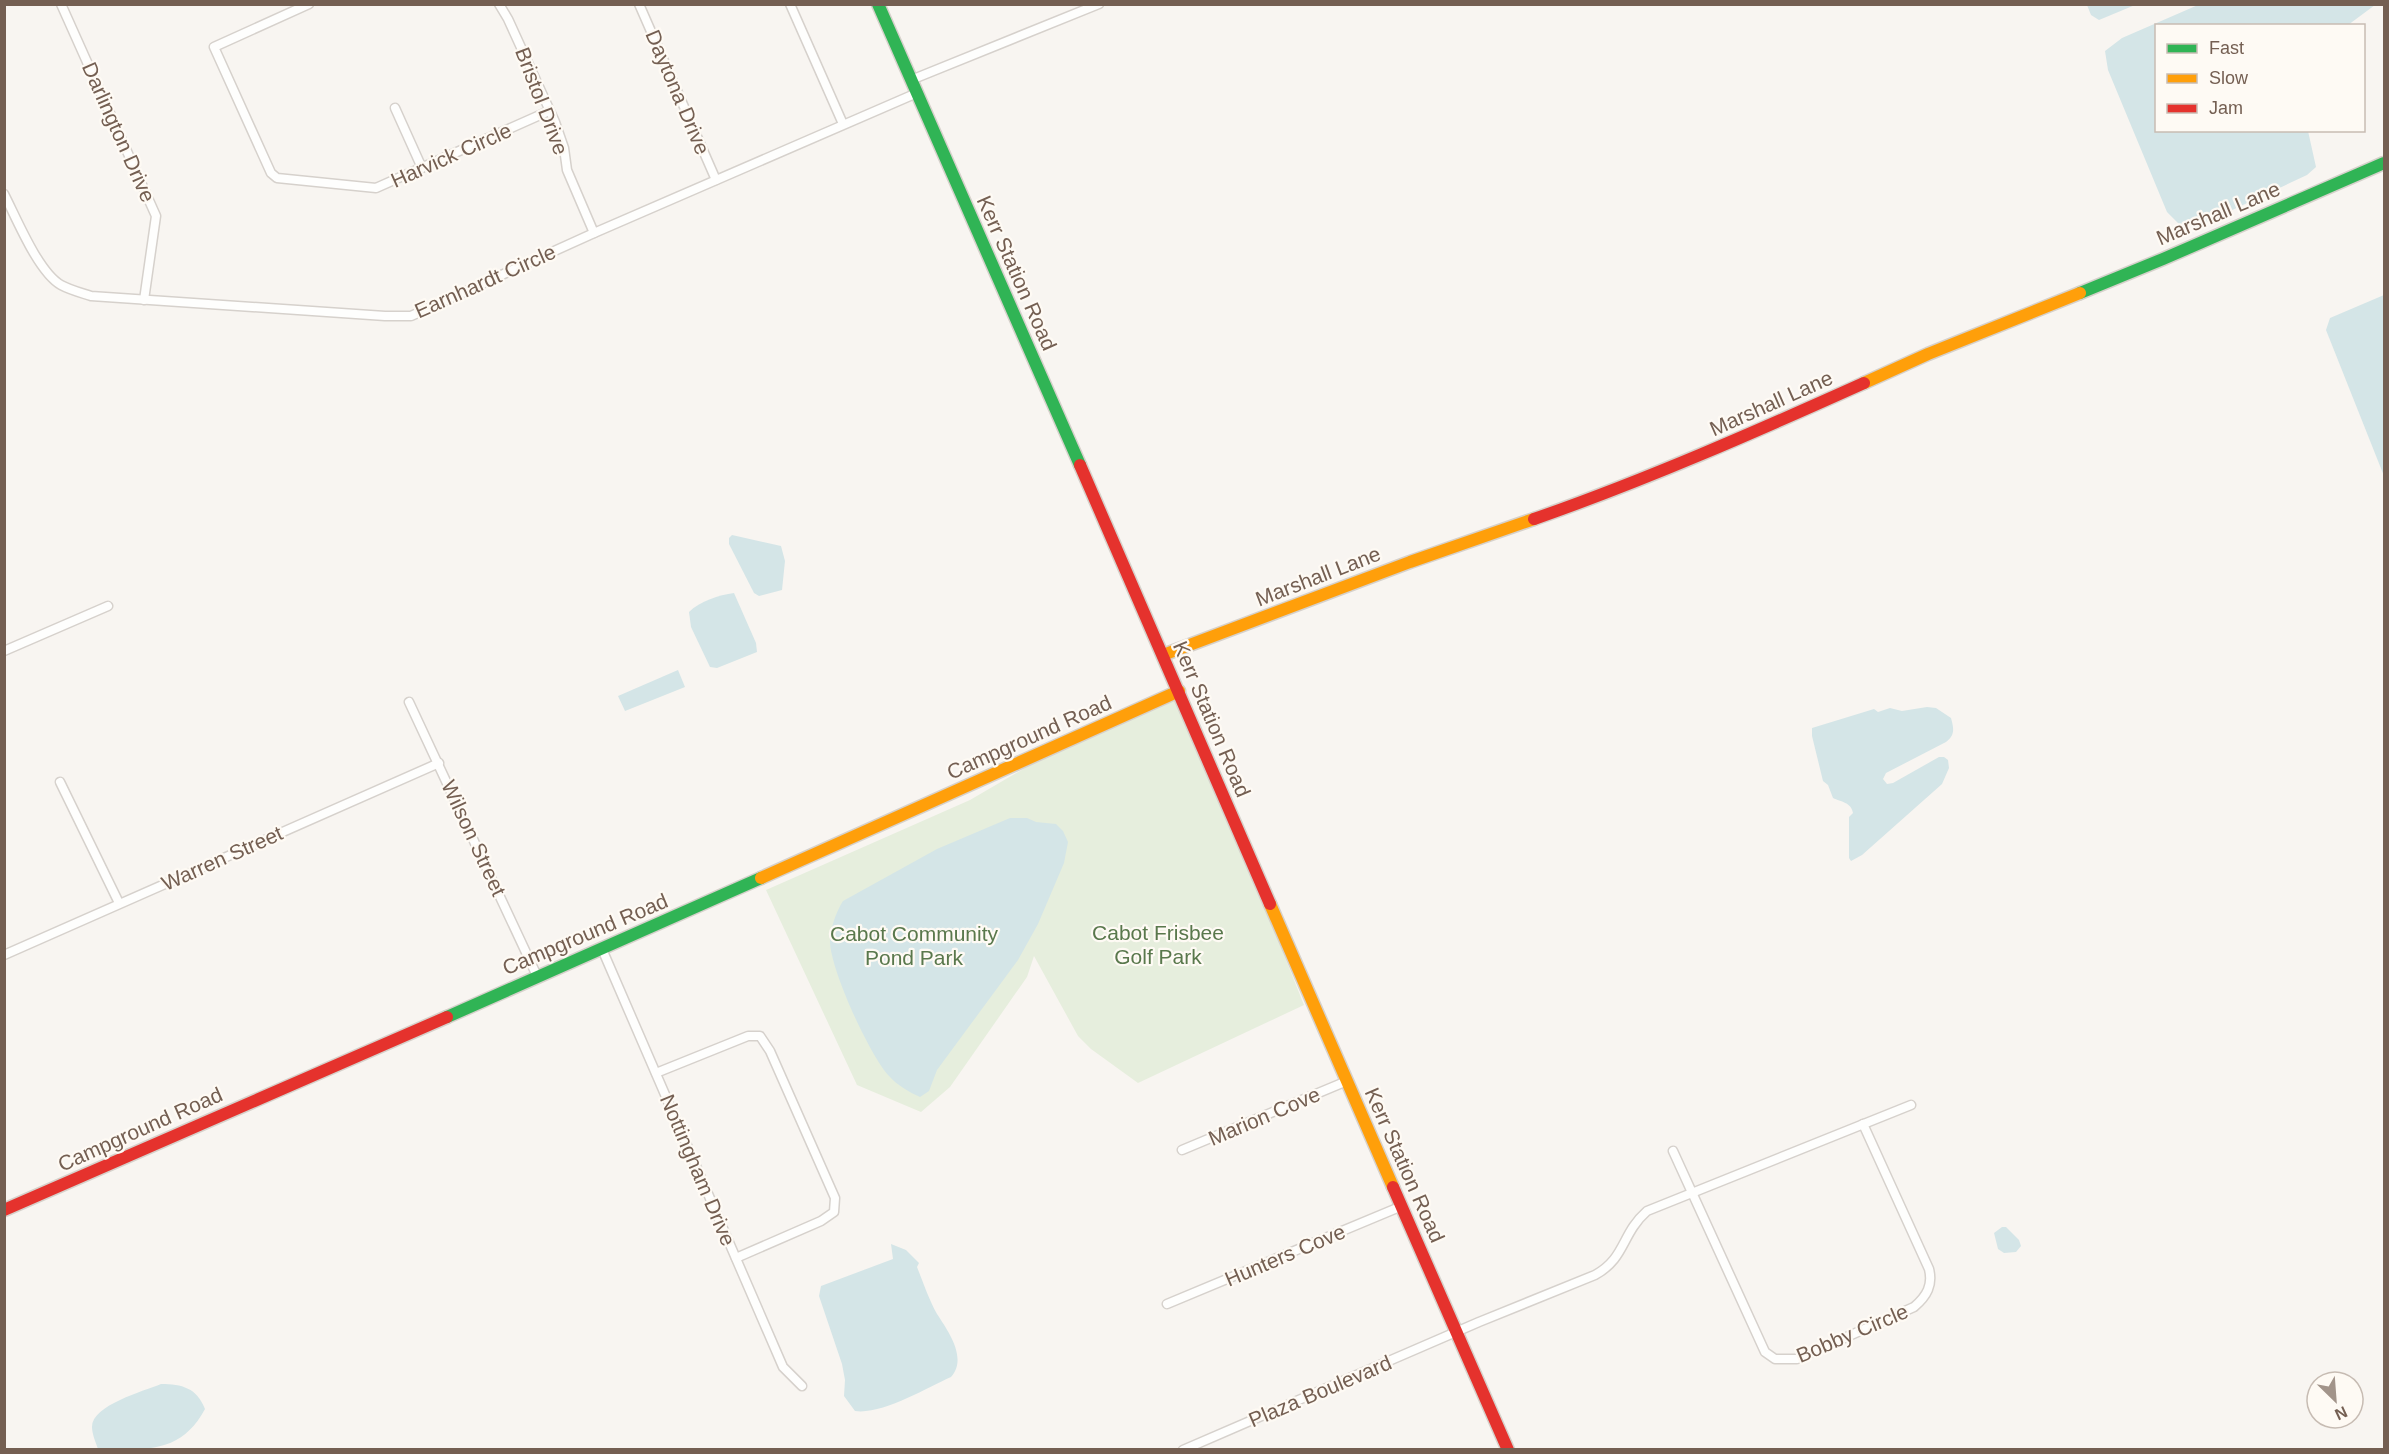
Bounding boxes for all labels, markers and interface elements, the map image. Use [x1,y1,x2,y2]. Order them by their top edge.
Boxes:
legend [2155,24,2365,132]
street label: Daytona Drive [641,26,715,158]
text: Fast [2209,38,2244,58]
street label: Bristol Drive [511,44,573,158]
street label: Darlington Drive [78,59,160,205]
text: Slow [2209,68,2249,88]
text: Jam [2209,98,2243,118]
street label: Harvick Circle [387,118,515,192]
street label: Marshall Lane [2153,177,2283,249]
street label: Kerr Station Road [973,192,1061,354]
street label: Earnhardt Circle [411,240,559,322]
street label: Marshall Lane [1706,366,1836,440]
street label: Marshall Lane [1252,542,1384,610]
street label: Kerr Station Road [1169,638,1255,800]
street label: Campground Road [943,690,1115,784]
street label: Wilson Street [437,777,511,900]
street label: Warren Street [158,821,286,895]
street label: Campground Road [499,889,671,979]
park label: Cabot Frisbee Golf Park [1092,921,1224,968]
park label: Cabot Community Pond Park [830,922,999,969]
street label: Campground Road [54,1082,226,1176]
street label: Marion Cove [1205,1082,1323,1150]
street label: Kerr Station Road [1361,1084,1449,1246]
street label: Nottingham Drive [656,1091,740,1249]
street label: Hunters Cove [1221,1219,1349,1291]
street label: Bobby Circle [1793,1299,1911,1367]
street label: Plaza Boulevard [1245,1351,1395,1431]
north arrow [2305,1370,2365,1430]
text: N [2332,1403,2350,1423]

